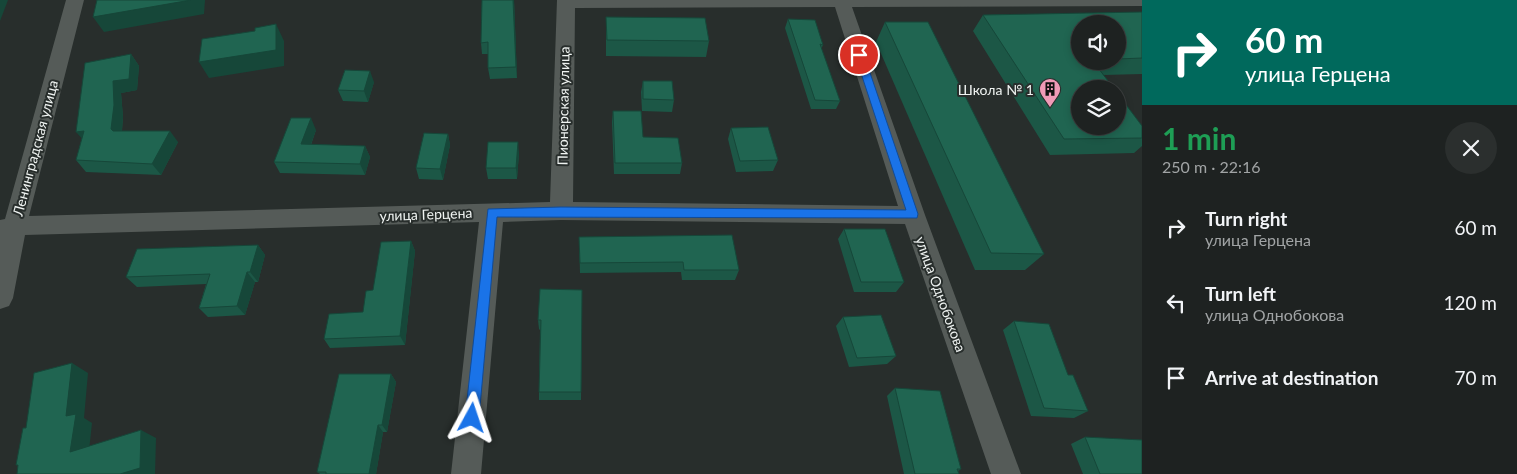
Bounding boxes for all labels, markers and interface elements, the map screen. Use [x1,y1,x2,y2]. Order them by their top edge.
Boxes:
map controls [1071,15,1126,135]
button: sound [1071,15,1126,70]
text: 60 m [1245,18,1323,60]
icon: right [1162,20,1227,85]
pin [838,34,880,76]
icon: arrive [845,41,873,69]
street label: Пионерская улица [553,46,573,166]
text: улица Герцена [1245,60,1391,87]
building icon: Школа № 1 [1038,77,1062,108]
street label: Ленинградская улица [8,78,61,219]
button: layers [1071,80,1126,135]
place label: Школа № 1 [958,81,1034,98]
text: 1 min [1162,120,1236,156]
button: close [1445,122,1497,174]
text: 250 m · 22:16 [1162,157,1261,176]
street label: улица Герцена [379,204,473,224]
text: Turn right [1205,207,1287,230]
icon: right [1162,214,1190,242]
text: 60 m [1454,216,1497,239]
text: улица Герцена [1205,230,1311,249]
street label: улица Однобокова [912,234,970,354]
text: Turn left [1205,282,1276,305]
icon: left [1162,289,1190,317]
text: 120 m [1443,291,1497,314]
text: улица Однобокова [1205,305,1344,324]
icon: arrive [1162,364,1190,392]
text: Arrive at destination [1205,366,1378,389]
text: 70 m [1454,366,1497,389]
position arrow [445,391,497,443]

